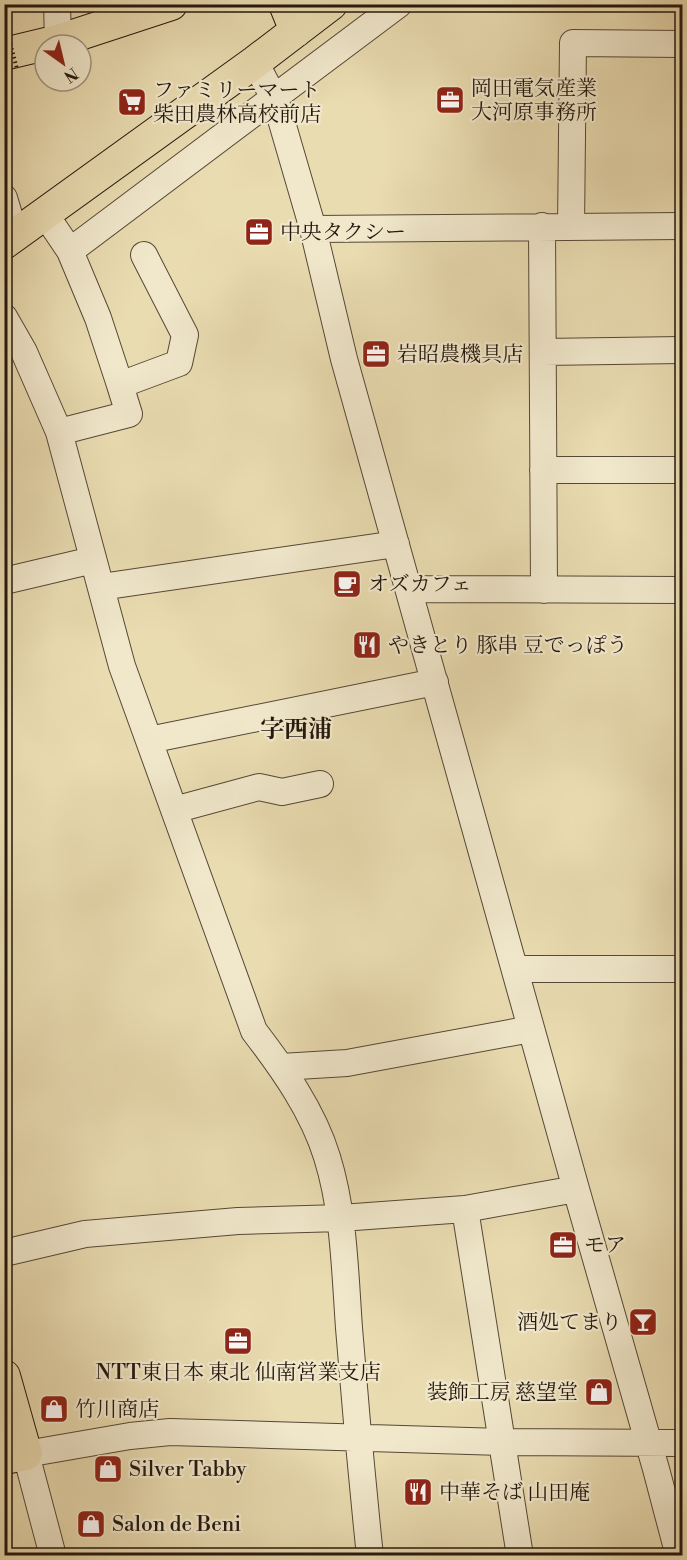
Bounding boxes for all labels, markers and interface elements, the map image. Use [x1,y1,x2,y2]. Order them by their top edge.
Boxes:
north arrow [33,33,93,93]
text: N [60,63,82,87]
place label: 岡田電気産業 大河原事務所 [471,76,597,126]
place label: ファミリーマート 柴田農林高校前店 [153,78,321,128]
office icon: 岡田電気産業 大河原事務所 [434,84,466,116]
supermarket icon: ファミリーマート 柴田農林高校前店 [116,86,148,118]
office icon: 中央タクシー [243,216,275,248]
place label: 中央タクシー [280,220,406,246]
office icon: 岩昭農機具店 [360,338,392,370]
place label: 岩昭農機具店 [397,342,523,368]
cafe icon: オズカフェ [331,568,363,600]
place label: オズカフェ [368,572,472,598]
restaurant icon: やきとり 豚串 豆でっぽう [351,629,383,661]
place label: やきとり 豚串 豆でっぽう [388,633,628,659]
district label: 字西浦 [260,715,332,745]
office icon: モア [547,1229,579,1261]
place label: モア [584,1233,626,1259]
bar icon: 酒処てまり [627,1306,659,1338]
place label: 酒処てまり [517,1310,622,1336]
office icon: NTT東日本 東北 仙南営業支店 [222,1325,254,1357]
place label: NTT東日本 東北 仙南営業支店 [96,1360,380,1386]
shop icon: 装飾工房 慈望堂 [583,1376,615,1408]
place label: 装飾工房 慈望堂 [427,1380,578,1406]
shop icon: 竹川商店 [38,1393,70,1425]
place label: 竹川商店 [75,1397,159,1423]
shop icon: Silver Tabby [92,1453,124,1485]
place label: Silver Tabby [129,1457,247,1483]
restaurant icon: 中華そば 山田庵 [402,1476,434,1508]
place label: 中華そば 山田庵 [439,1480,590,1506]
shop icon: Salon de Beni [75,1508,107,1540]
place label: Salon de Beni [112,1512,241,1538]

